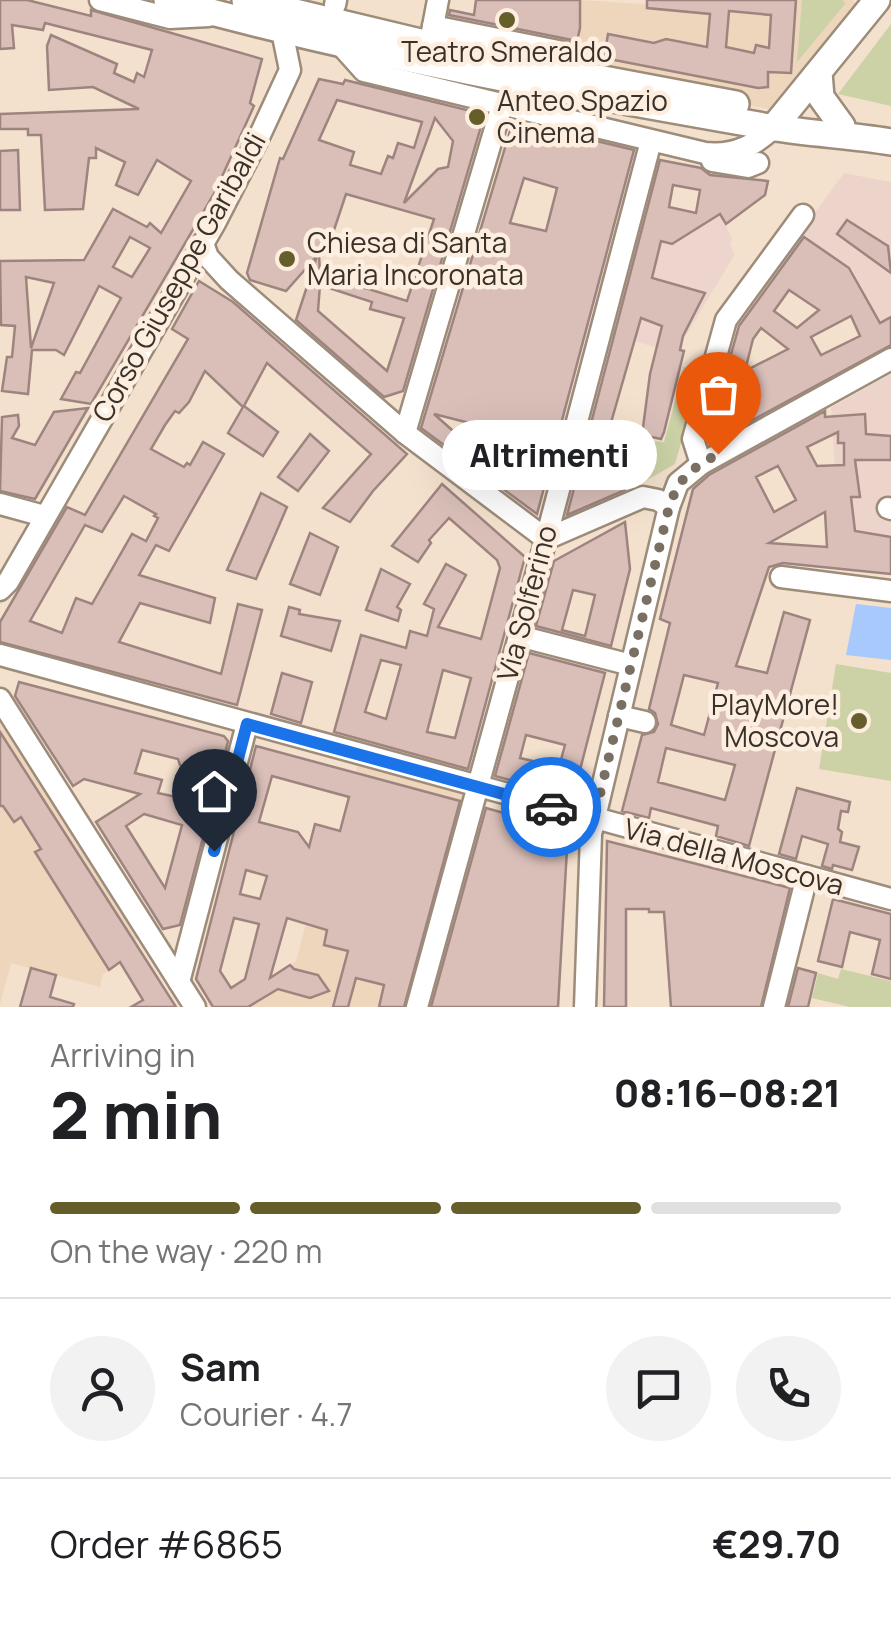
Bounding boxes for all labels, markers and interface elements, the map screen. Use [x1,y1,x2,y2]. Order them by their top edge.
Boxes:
marker: Teatro Smeraldo [496,9,518,31]
place label: Teatro Smeraldo [401,32,613,70]
place label: Anteo Spazio Cinema [497,81,668,151]
marker: Anteo Spazio Cinema [466,106,488,128]
street label: Corso Giuseppe Garibaldi [83,125,274,428]
place label: Chiesa di Santa Maria Incoronata [307,223,524,293]
marker: Chiesa di Santa Maria Incoronata [276,248,298,270]
pin [676,352,761,455]
icon: bag [691,367,746,422]
callout: Altrimenti [443,419,658,489]
text: Altrimenti [469,433,630,477]
street label: Via Solferino [487,521,565,685]
place label: PlayMore! Moscova [711,685,839,755]
marker: PlayMore! Moscova [848,710,870,732]
pin [172,749,257,852]
courier [501,757,601,857]
icon: home [187,764,242,819]
icon: car [524,780,579,835]
street label: Via della Moscova [620,808,848,904]
text: Arriving in [50,1033,195,1077]
text: 08:16–08:21 [614,1066,841,1118]
text: 2 min [50,1070,222,1159]
text: On the way · 220 m [50,1229,322,1273]
button: person [50,1336,155,1441]
button: chat [606,1336,711,1441]
button: phone [736,1336,841,1441]
text: Sam [180,1340,261,1392]
text: Courier · 4.7 [180,1392,353,1436]
text: Order #6865 [50,1517,283,1569]
text: €29.70 [712,1517,841,1569]

